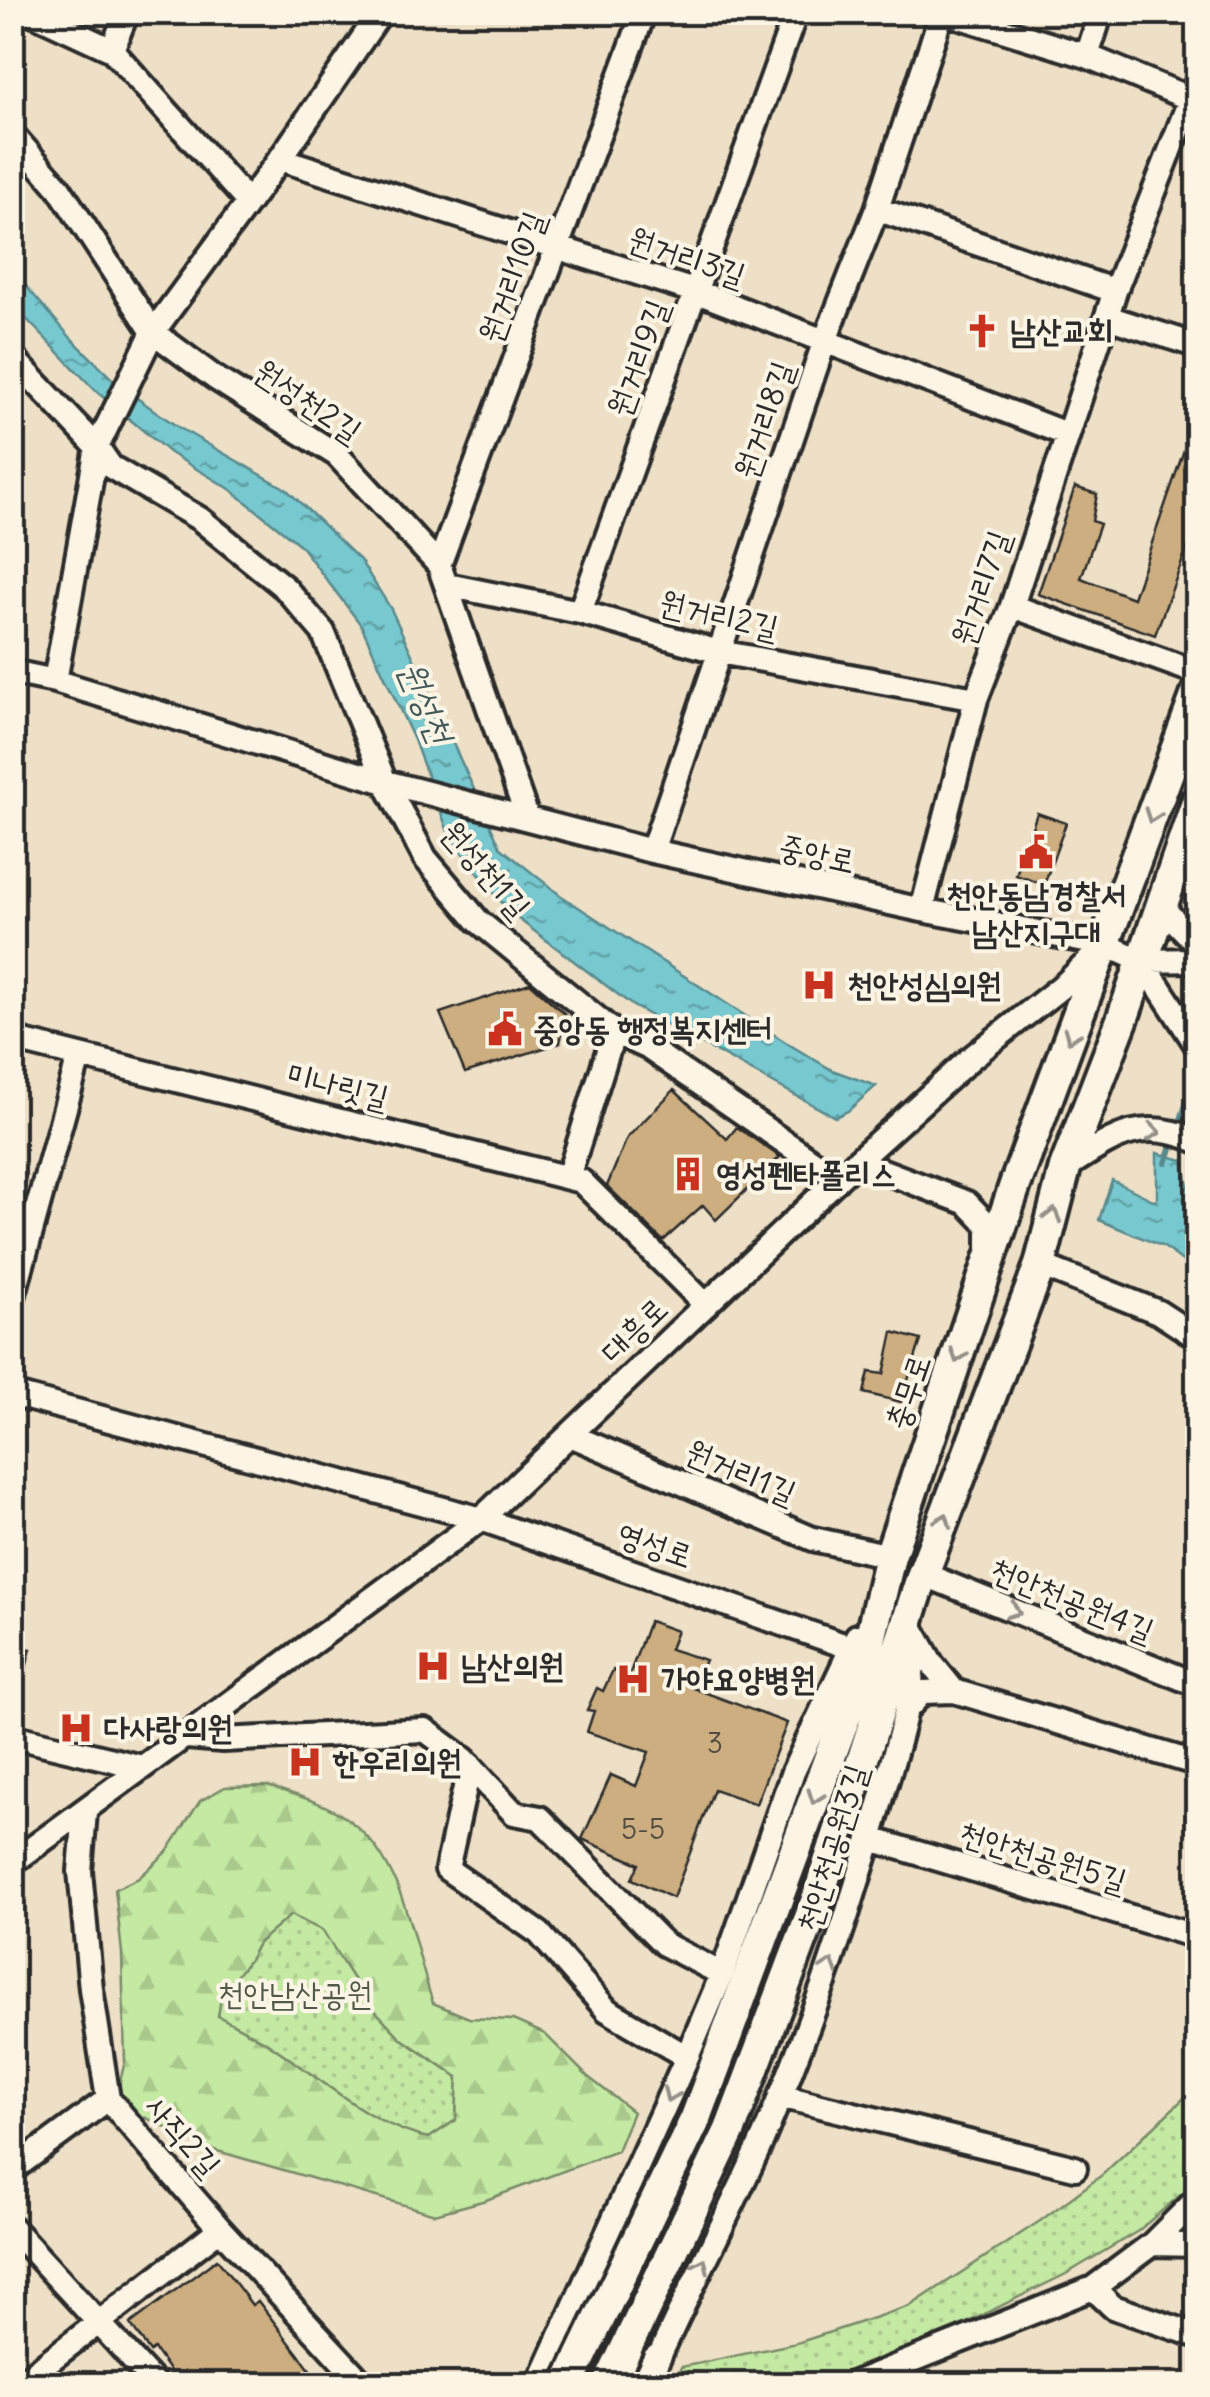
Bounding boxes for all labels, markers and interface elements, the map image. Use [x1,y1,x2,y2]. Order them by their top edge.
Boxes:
street label: 원거리10길 [469,206,554,348]
street label: 원거리3길 [623,217,751,296]
street label: 원거리9길 [598,294,678,422]
place label: 남산교회 [1010,310,1113,351]
church icon: 남산교회 [963,312,1001,350]
street label: 원성천2길 [247,350,370,451]
street label: 원거리8길 [724,356,803,484]
street label: 원거리7길 [942,525,1019,651]
street label: 원거리2길 [656,581,782,648]
water label: 원성천 [390,654,465,753]
one-way arrow [1144,806,1164,823]
street label: 원성천1길 [433,813,540,927]
street label: 중앙로 [775,825,859,882]
public building icon: 천안동남경찰서 남산지구대 [1017,833,1055,871]
place label: 천안동남경찰서 남산지구대 [946,874,1126,952]
place label: 천안성심의원 [847,964,1002,1005]
hospital icon: 천안성심의원 [800,966,838,1004]
place label: 중앙동 행정복지센터 [533,1008,772,1049]
public building icon: 중앙동 행정복지센터 [486,1010,524,1048]
one-way arrow [1062,1027,1083,1044]
street label: 미나릿길 [283,1053,393,1118]
one-way arrow [1146,1120,1162,1141]
place label: 영성펜타폴리스 [716,1153,896,1194]
building icon: 영성펜타폴리스 [669,1155,707,1193]
one-way arrow [1042,1207,1063,1224]
street label: 대흥로 [592,1288,676,1371]
one-way arrow [949,1346,969,1363]
street label: 충무로 [876,1349,939,1435]
street label: 원거리1길 [680,1430,802,1513]
street label: 영성로 [612,1513,698,1576]
one-way arrow [932,1513,952,1530]
street label: 천안천공원4길 [984,1548,1160,1651]
one-way arrow [1004,1600,1021,1620]
place label: 남산의원 [461,1645,564,1686]
hospital icon: 남산의원 [414,1647,452,1685]
place label: 가야요양병원 [661,1658,816,1699]
hospital icon: 가야요양병원 [614,1660,652,1698]
place label: 다사랑의원 [104,1707,233,1748]
hospital icon: 다사랑의원 [57,1709,95,1747]
house number: 3 [707,1725,723,1761]
place label: 한우리의원 [332,1741,462,1782]
hospital icon: 한우리의원 [286,1743,324,1781]
street label: 천안천공원3길 [787,1759,876,1936]
one-way arrow [806,1788,826,1805]
house number: 5-5 [621,1811,665,1847]
street label: 천안천공원5길 [954,1812,1132,1901]
one-way arrow [818,1959,839,1976]
park label: 천안남산공원 [218,1973,372,2014]
one-way arrow [662,2085,682,2103]
street label: 사직2길 [137,2086,230,2185]
one-way arrow [689,2257,709,2275]

